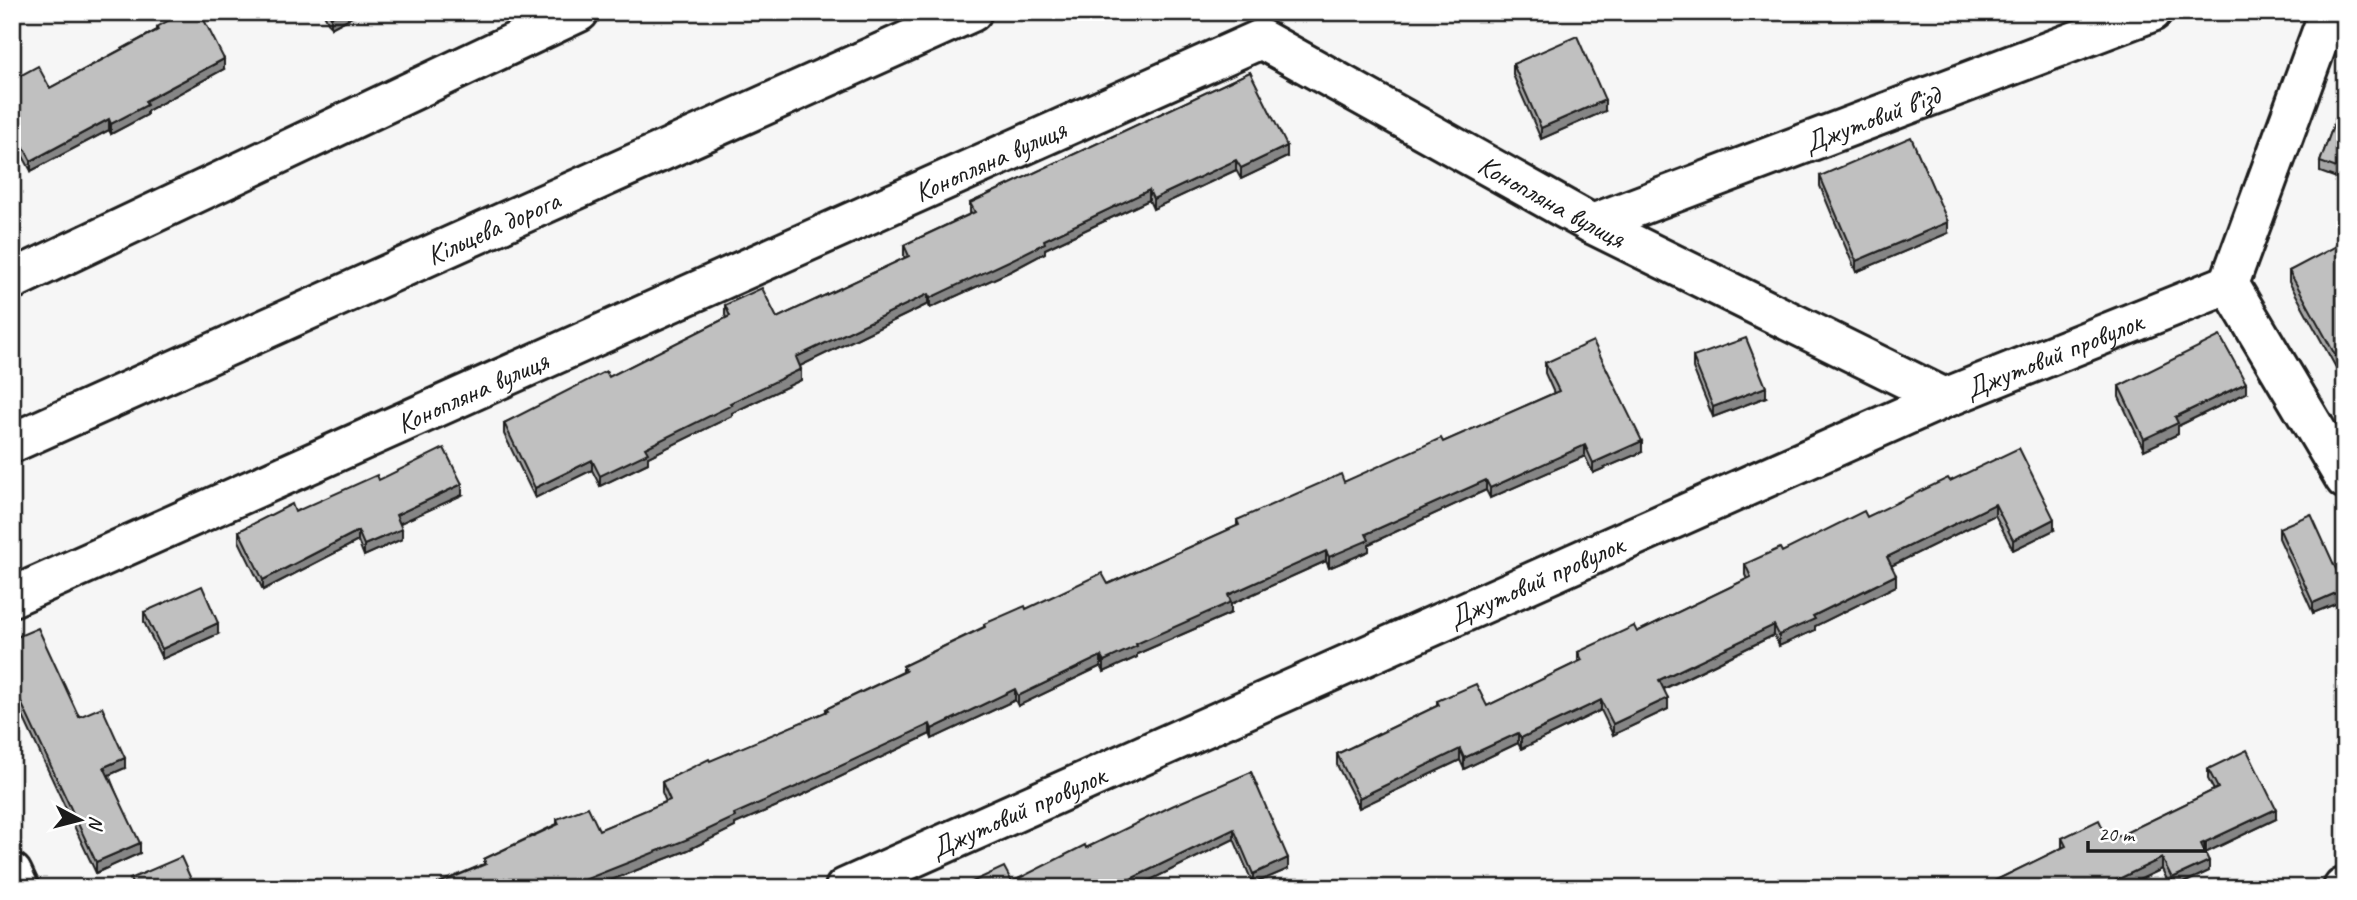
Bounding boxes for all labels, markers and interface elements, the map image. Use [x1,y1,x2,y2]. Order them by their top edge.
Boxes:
street label: Джутовий в’їзд [1799,76,1947,160]
street label: Конопляна вулиця [909,111,1072,210]
street label: Конопляна вулиця [1472,147,1632,256]
street label: Кільцева дорога [421,182,567,273]
street label: Джутовий провулок [1960,303,2150,406]
street label: Конопляна вулиця [391,342,554,441]
street label: Джутовий провулок [1443,525,1631,635]
street label: Джутовий провулок [925,756,1113,866]
north arrow [46,785,116,855]
scale bar [2088,809,2205,853]
text: N [83,815,109,832]
text: 20 m [2098,821,2136,847]

